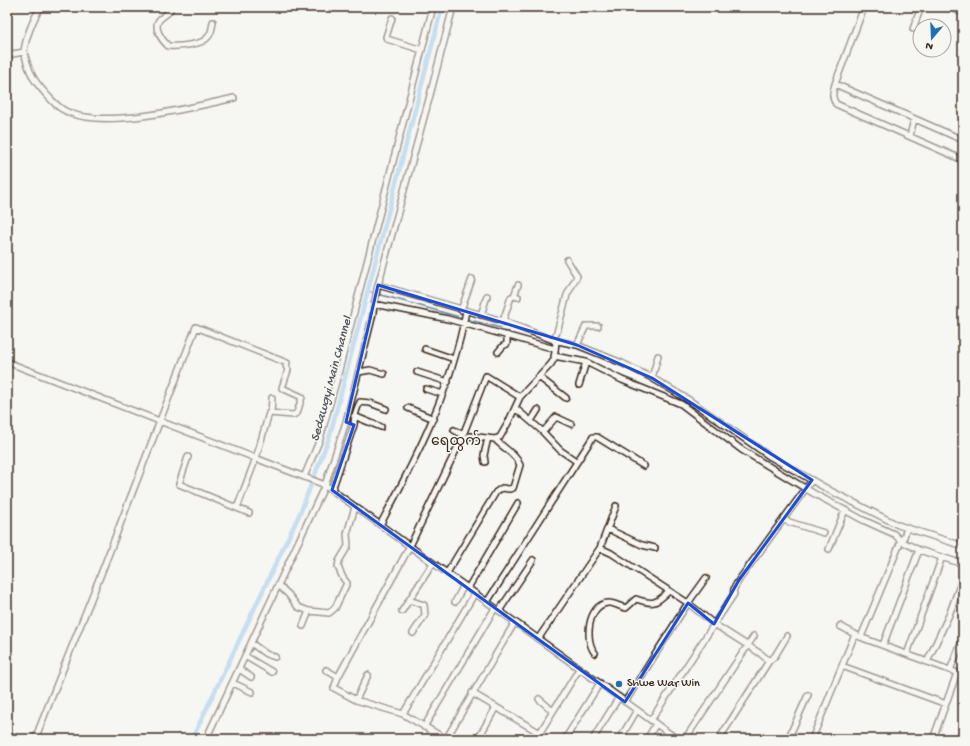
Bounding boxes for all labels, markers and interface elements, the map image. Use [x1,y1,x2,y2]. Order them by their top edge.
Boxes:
north arrow [912,18,952,58]
text: N [924,39,935,52]
water label: Sedawgyi Main Channel [308,314,356,443]
district label: ရေထွက် [431,430,481,452]
place label: Shwe War Win [627,677,700,691]
marker: Shwe War Win [614,679,624,689]

